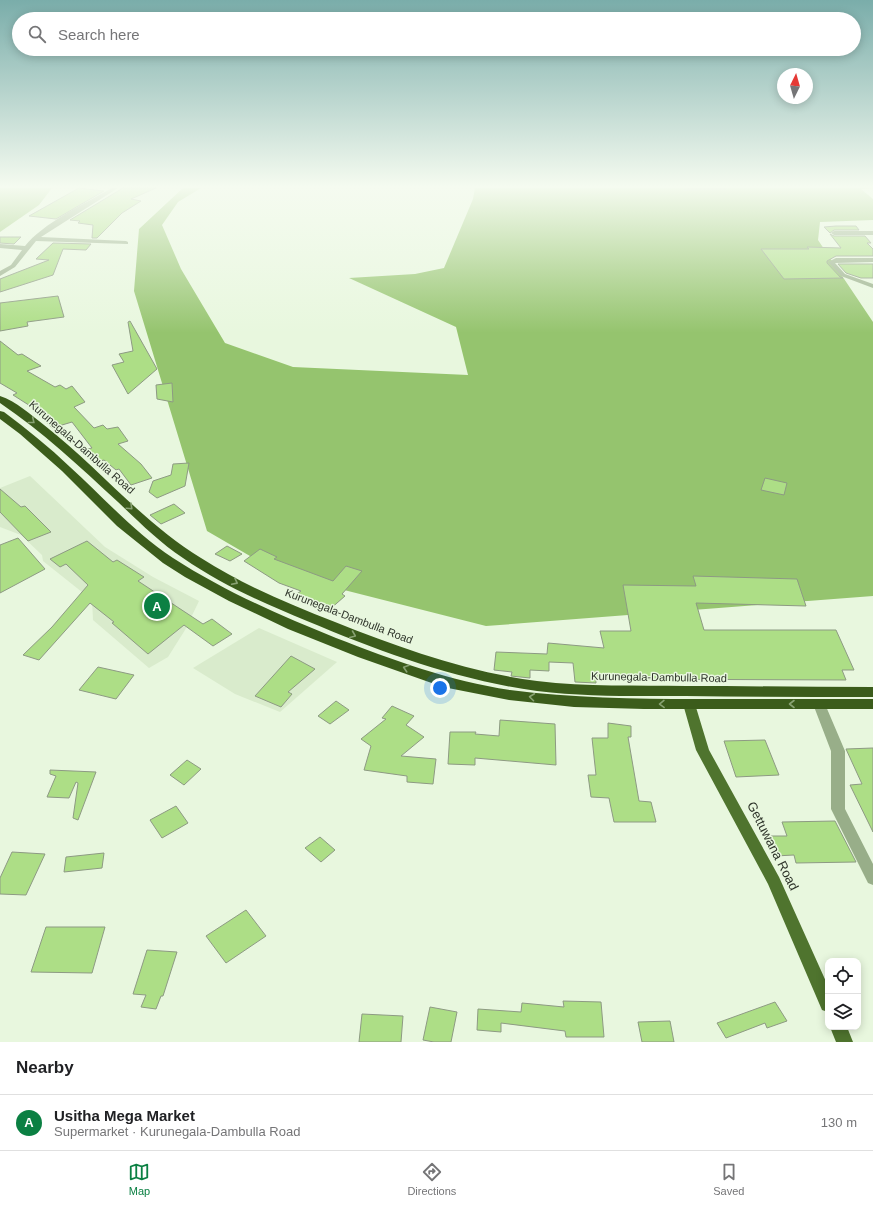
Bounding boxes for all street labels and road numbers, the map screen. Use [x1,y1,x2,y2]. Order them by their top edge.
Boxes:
street label: Kurunegala-Dambulla Road [27,398,137,496]
street label: Kurunegala-Dambulla Road [283,586,415,646]
street label: Kurunegala-Dambulla Road [591,670,727,684]
street label: Gettuwana Road [744,799,802,893]

